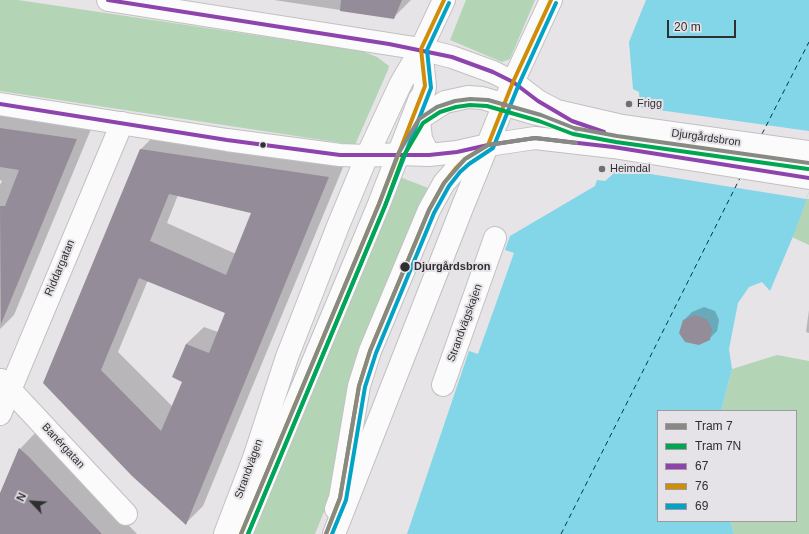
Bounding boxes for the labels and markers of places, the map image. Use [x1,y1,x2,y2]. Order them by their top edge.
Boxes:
place label: Frigg [637,97,662,111]
marker: Frigg [624,99,634,109]
unlabelled marker [258,140,268,150]
place label: Heimdal [610,162,650,176]
marker: Heimdal [597,164,607,174]
marker: Djurgårdsbron [398,260,412,274]
place label: Djurgårdsbron [414,260,490,274]

